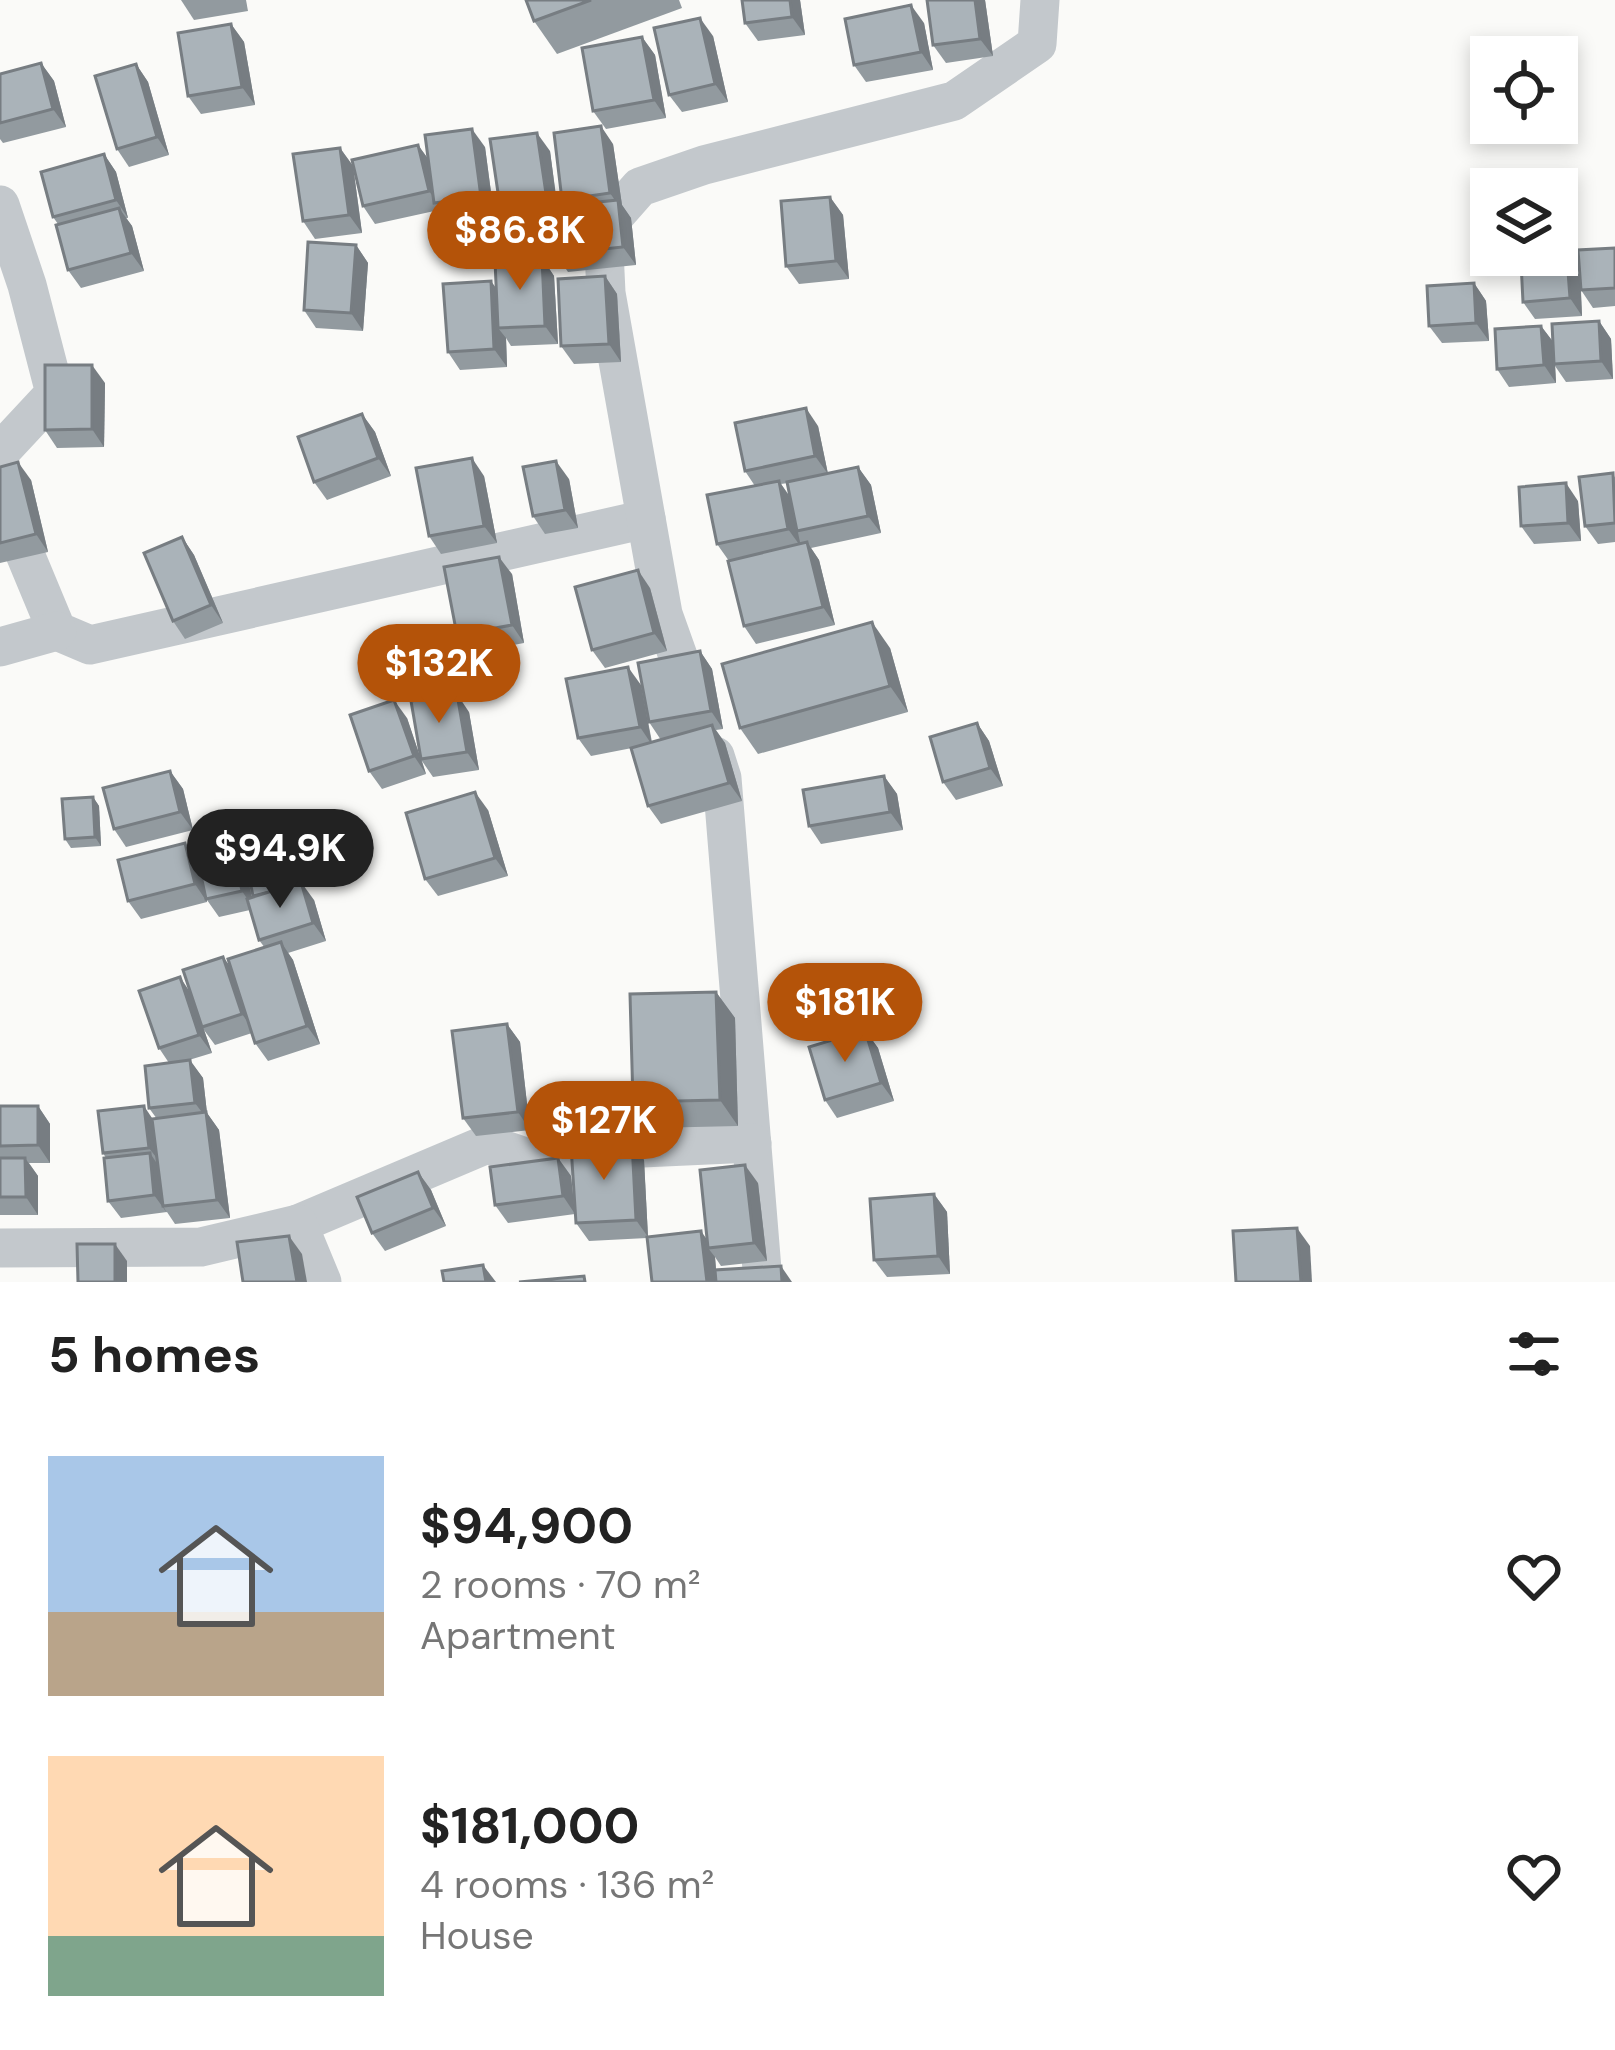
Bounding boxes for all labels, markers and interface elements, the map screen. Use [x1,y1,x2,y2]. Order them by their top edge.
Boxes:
map controls [1470,36,1578,276]
button: locate [1470,36,1578,144]
button: layers [1470,168,1578,276]
pin: $86.8K [422,191,618,293]
text: $86.8K [454,204,586,255]
pin: $132K [355,624,523,726]
text: $132K [384,637,494,688]
pin: $94.9K [182,809,378,911]
text: $94.9K [214,822,346,873]
pin: $181K [761,963,929,1065]
text: $181K [794,976,896,1027]
pin: $127K [520,1081,688,1183]
text: $127K [551,1094,657,1145]
text: 5 homes [48,1321,260,1388]
icon: filters [1501,1321,1567,1387]
text: $94,900 [420,1492,633,1559]
icon: home [144,1504,288,1648]
icon: heart [1501,1543,1567,1609]
text: 2 rooms · 70 m² [420,1559,701,1610]
text: Apartment [420,1610,616,1661]
text: $181,000 [420,1792,639,1859]
icon: home [144,1804,288,1948]
icon: heart [1501,1843,1567,1909]
text: 4 rooms · 136 m² [420,1859,715,1910]
text: House [420,1910,534,1961]

